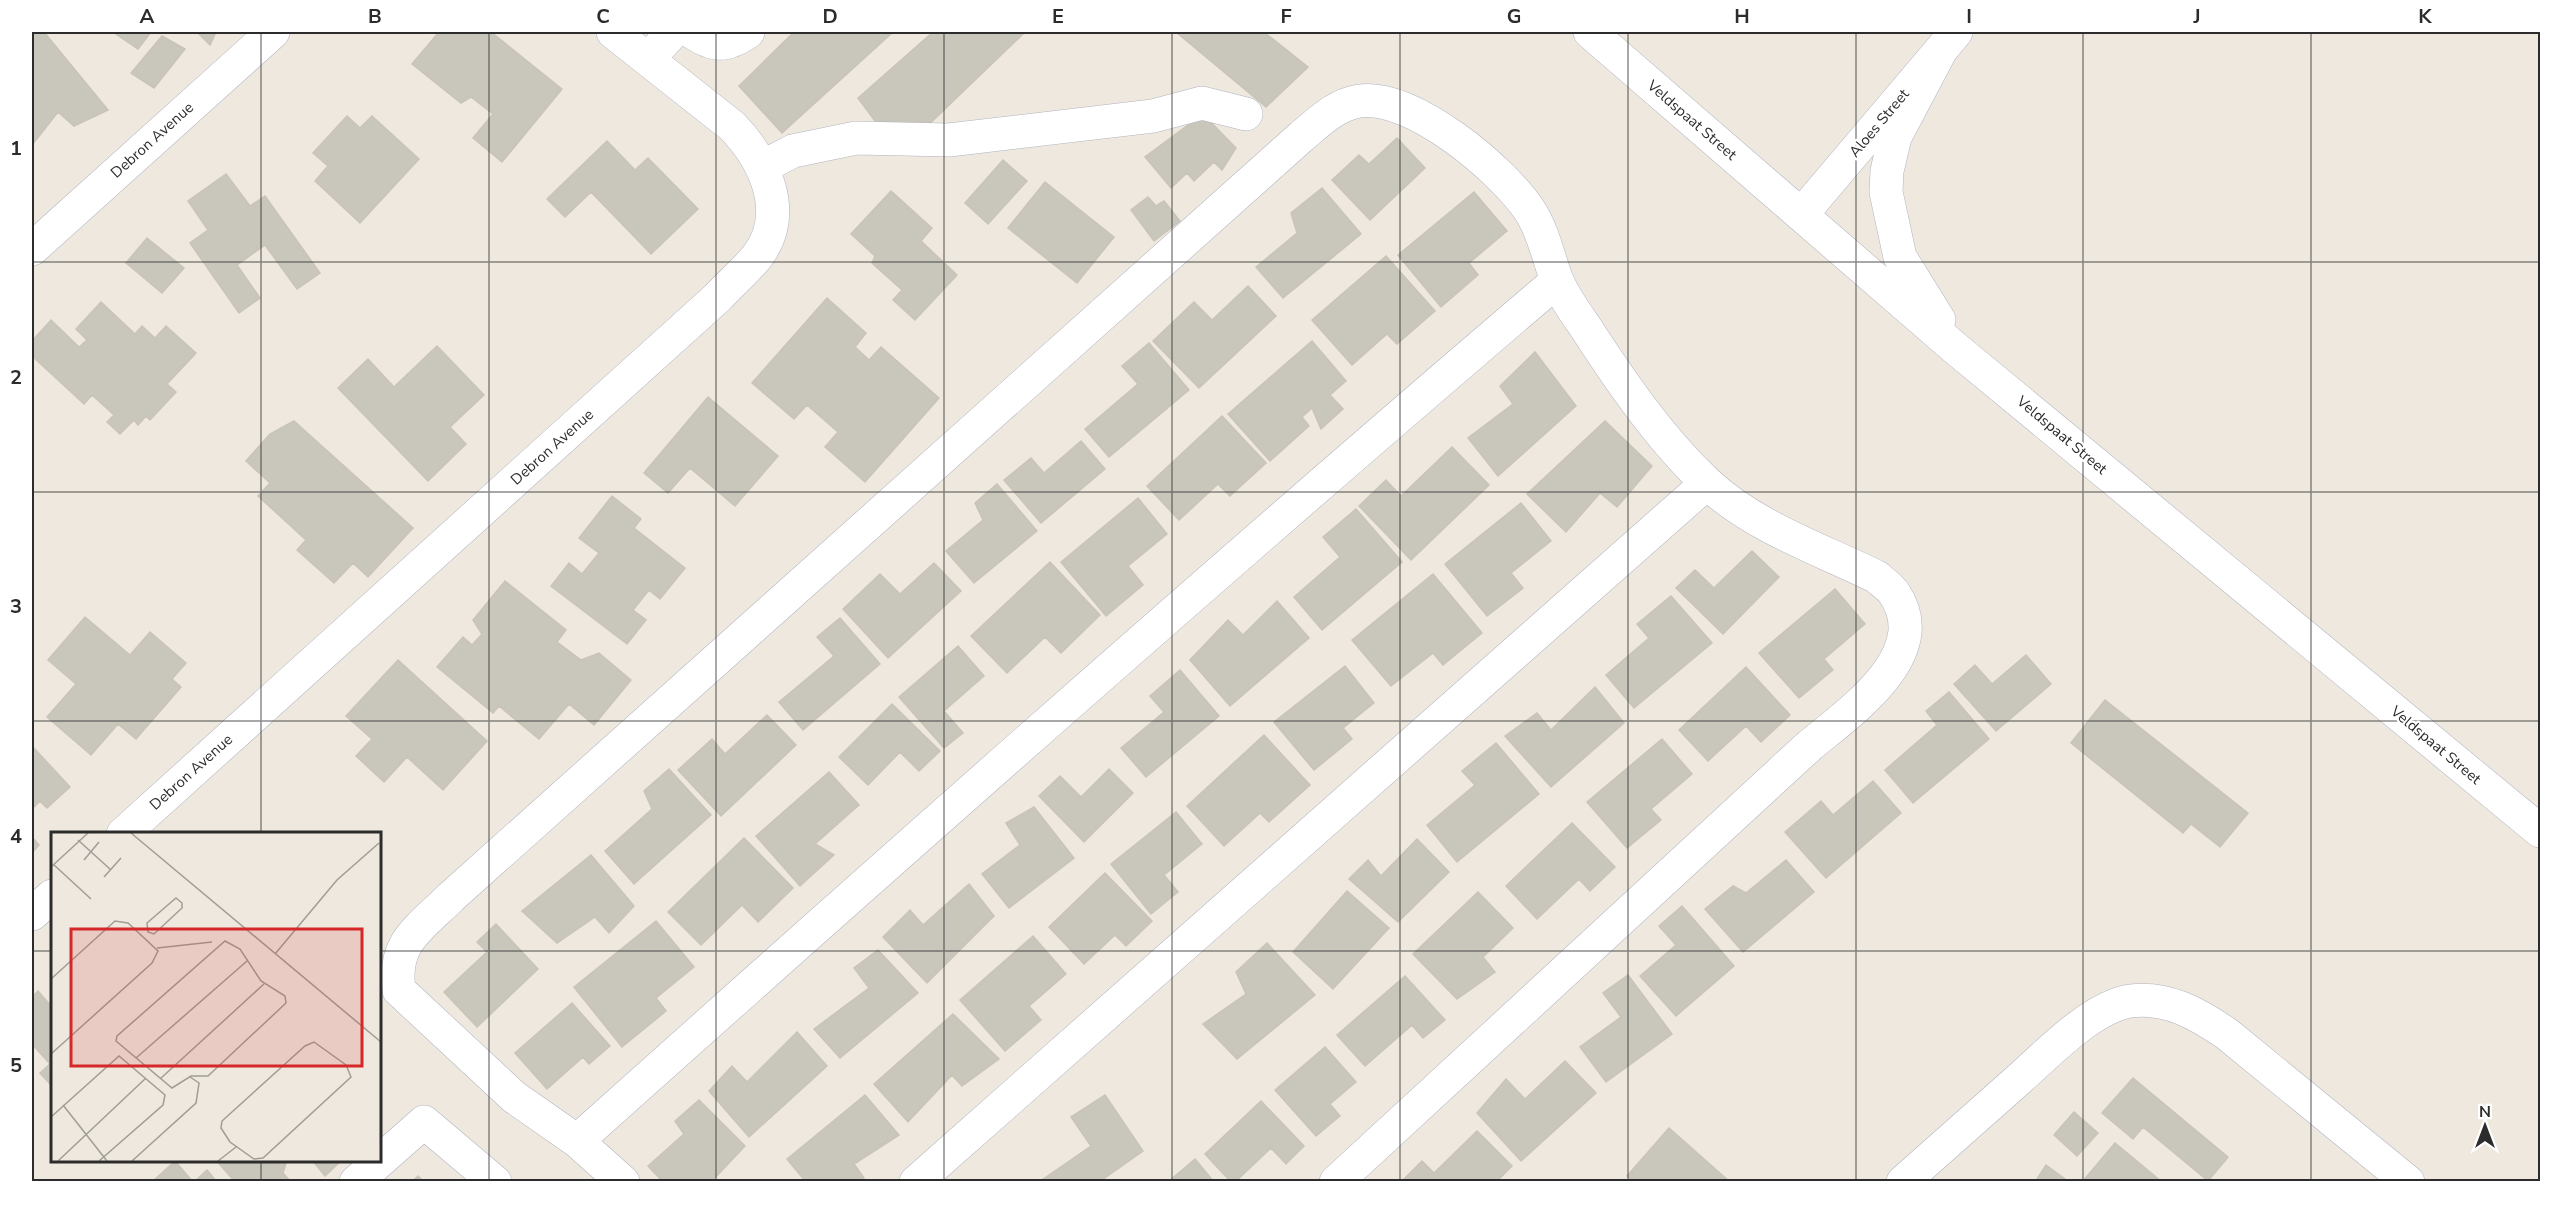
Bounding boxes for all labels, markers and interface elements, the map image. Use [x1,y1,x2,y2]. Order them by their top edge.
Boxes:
text: A [140,3,155,30]
text: B [368,3,382,30]
text: C [596,3,610,30]
text: D [822,3,838,30]
text: E [1052,3,1064,30]
text: F [1280,3,1292,30]
text: G [1507,3,1521,30]
text: H [1734,3,1750,30]
text: I [1966,3,1972,30]
text: J [2192,3,2201,30]
text: K [2418,3,2432,30]
street label: Veldspaat Street [1642,75,1742,165]
street label: Aloes Street [1844,84,1914,161]
street label: Debron Avenue [106,97,198,183]
text: 1 [10,135,22,162]
text: 2 [10,364,22,391]
street label: Veldspaat Street [2012,391,2112,479]
street label: Debron Avenue [506,404,598,490]
text: 3 [10,593,22,620]
street label: Veldspaat Street [2386,701,2486,789]
street label: Debron Avenue [145,729,237,815]
text: 4 [10,823,22,850]
inset map [51,832,381,1162]
text: 5 [10,1052,22,1079]
north arrow [2455,1096,2515,1156]
text: N [2479,1101,2491,1123]

